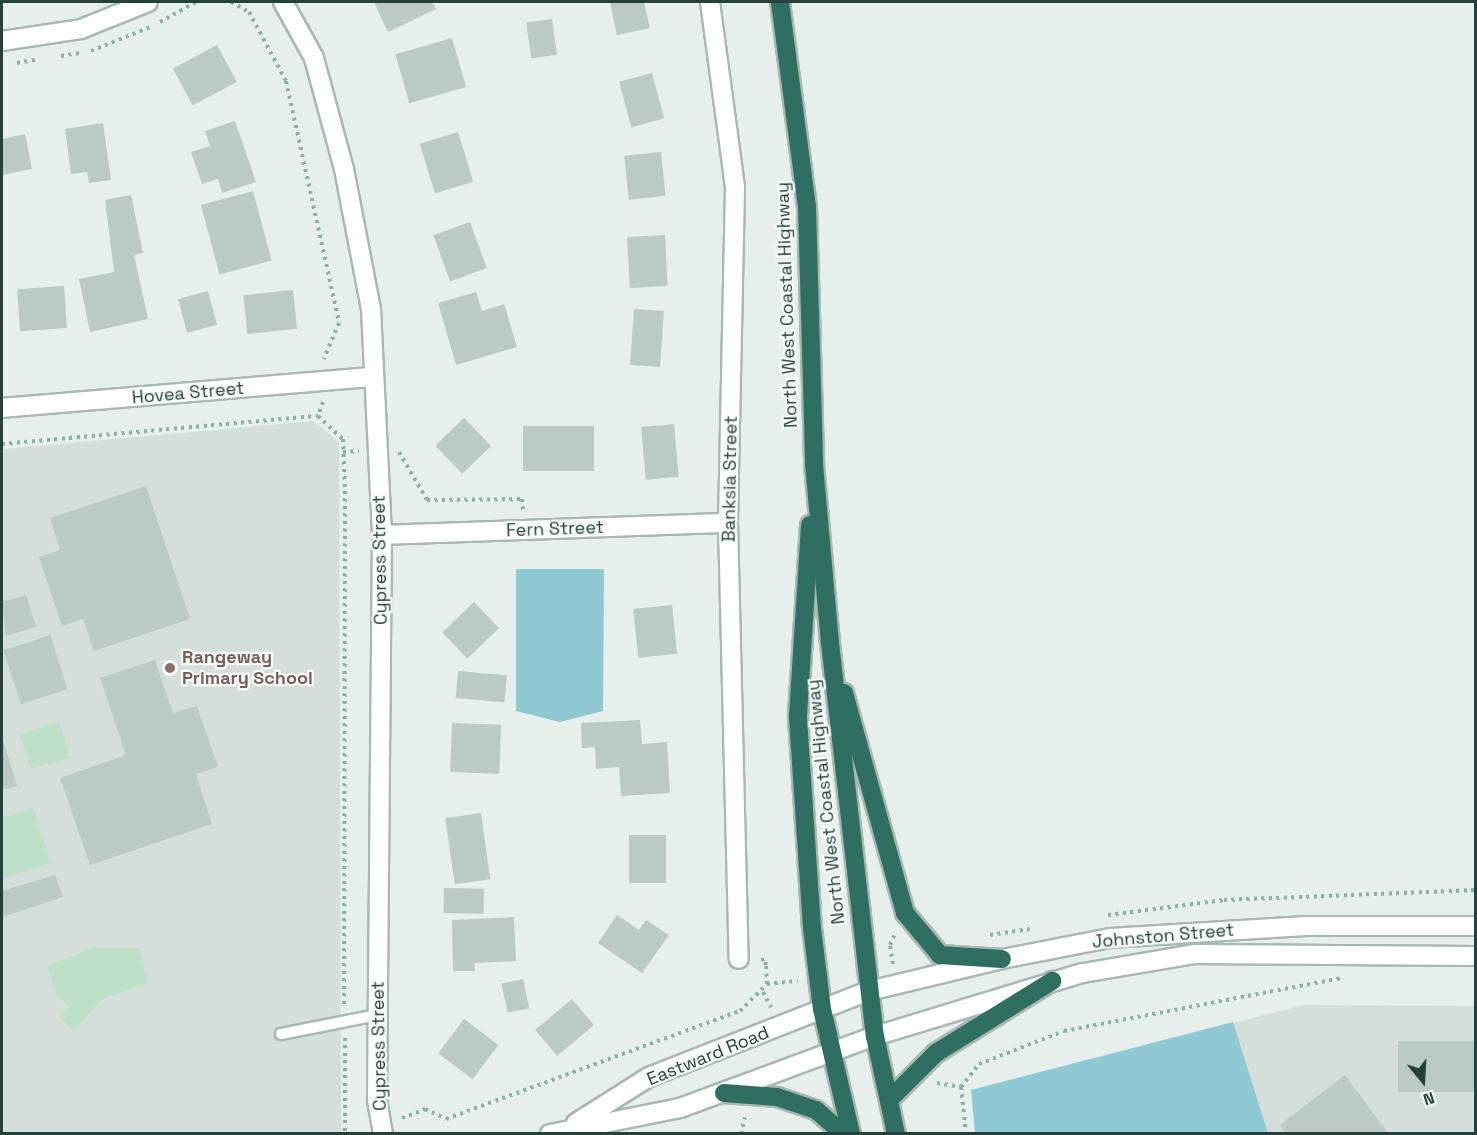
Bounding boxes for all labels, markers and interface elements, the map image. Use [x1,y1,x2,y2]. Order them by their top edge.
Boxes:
street label: North West Coastal Highway [772,182,802,428]
street label: Hovea Street [131,377,245,409]
street label: Banksia Street [718,416,742,542]
street label: Cypress Street [368,495,392,625]
street label: Fern Street [506,517,604,541]
place label: Rangeway Primary School [182,647,313,690]
marker: Rangeway Primary School [163,661,177,675]
street label: North West Coastal Highway [802,678,850,926]
street label: Johnston Street [1091,919,1235,953]
street label: Cypress Street [367,981,391,1111]
street label: Eastward Road [644,1022,772,1090]
north arrow [1393,1051,1453,1111]
text: N [1420,1087,1437,1110]

